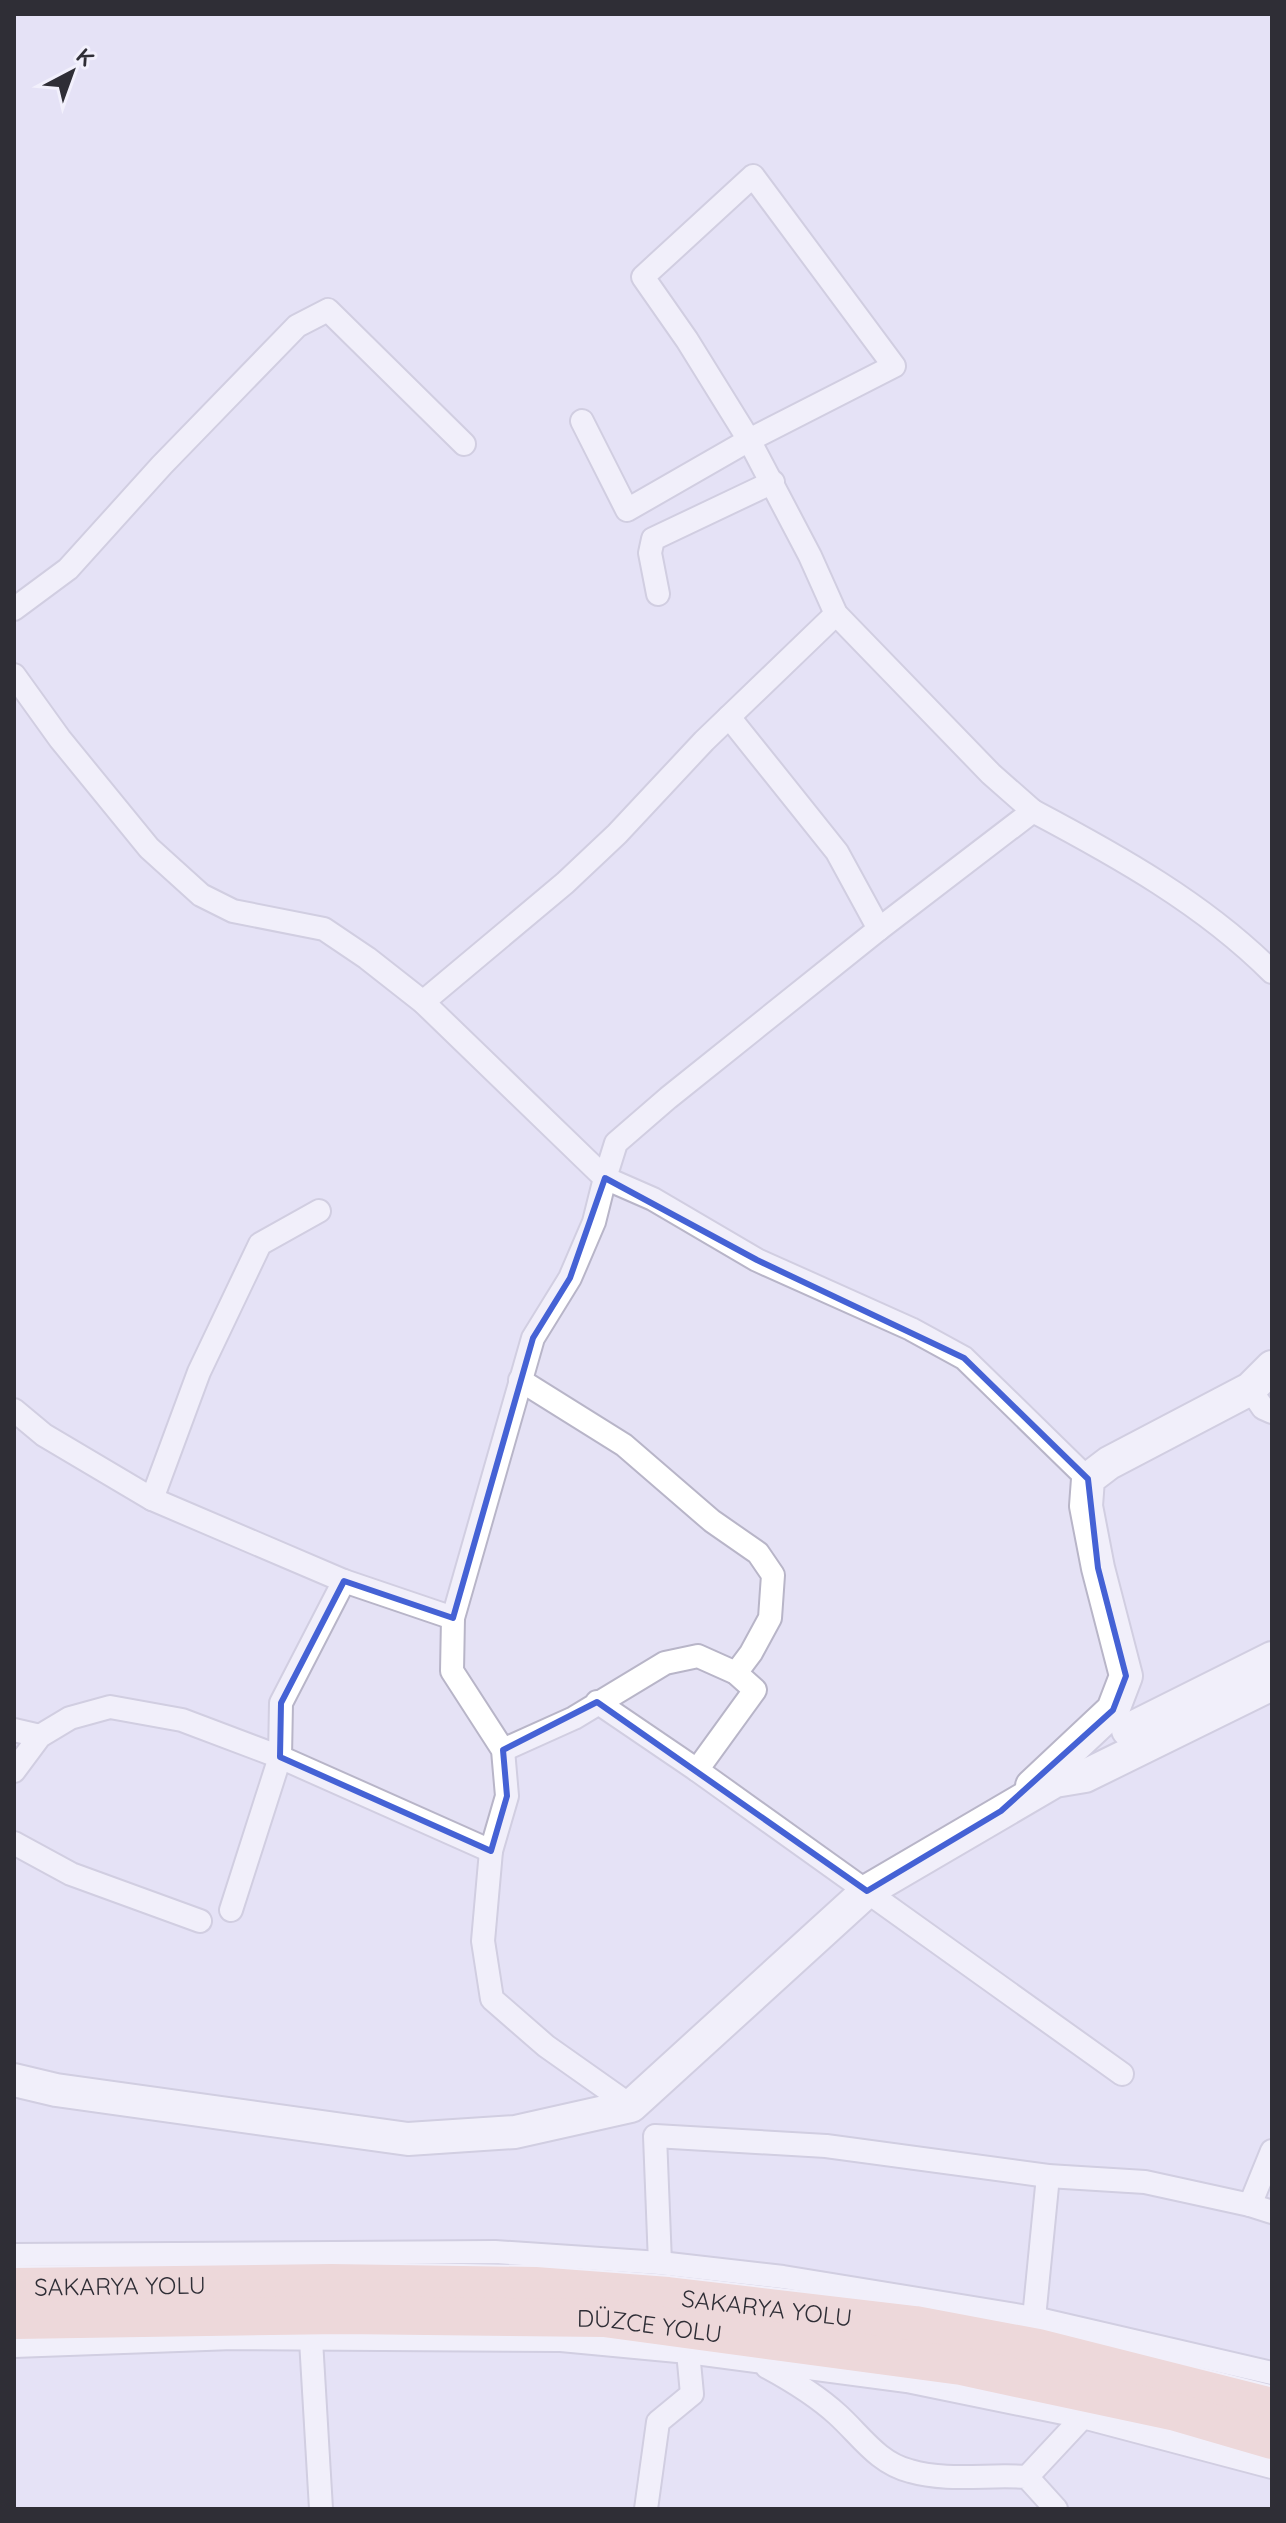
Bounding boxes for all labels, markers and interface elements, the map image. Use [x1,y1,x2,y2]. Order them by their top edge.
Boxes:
north arrow [32,32,112,112]
text: K [70,42,100,72]
street label: SAKARYA YOLU [34,2270,206,2302]
street label: SAKARYA YOLU [680,2283,854,2333]
street label: DÜZCE YOLU [577,2303,724,2349]

